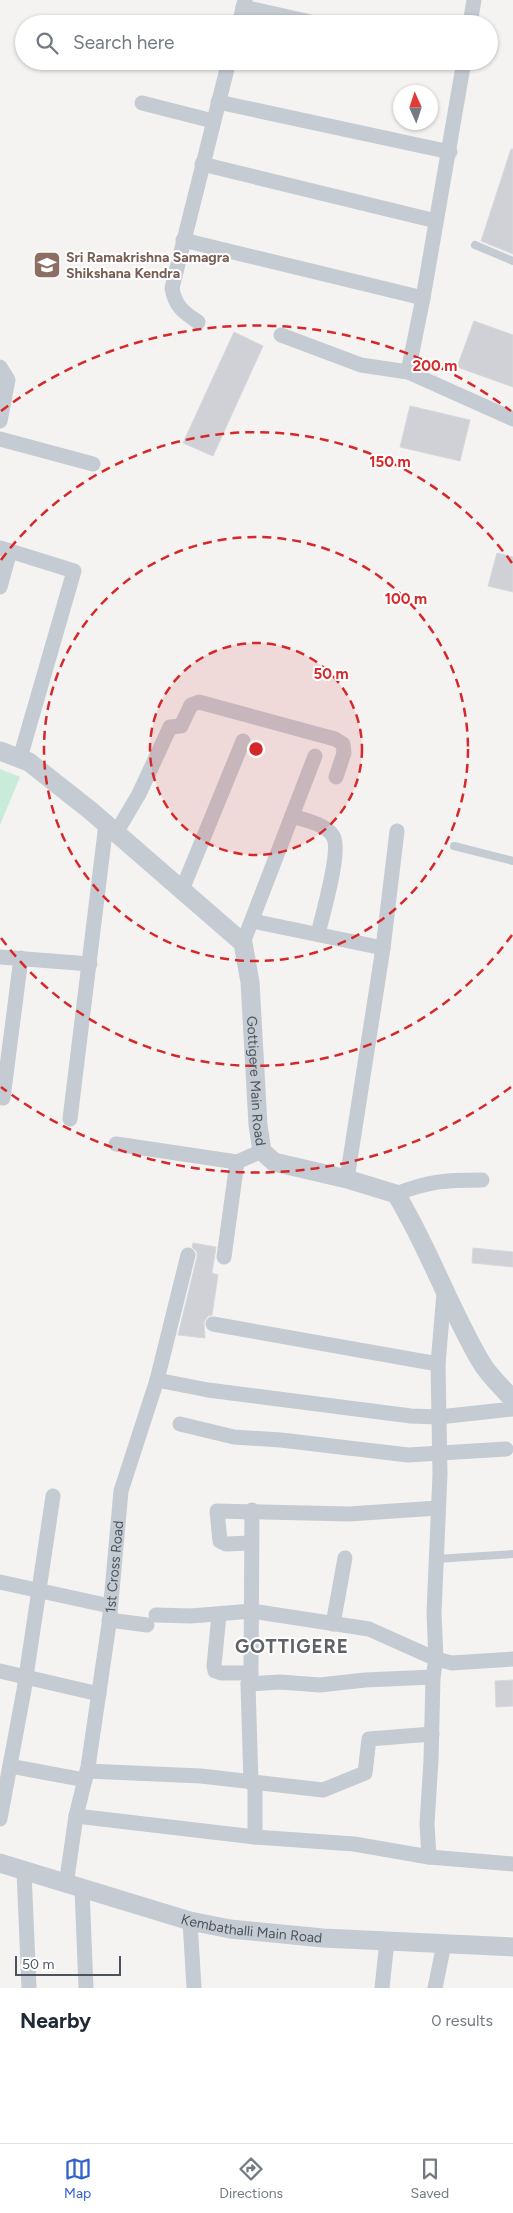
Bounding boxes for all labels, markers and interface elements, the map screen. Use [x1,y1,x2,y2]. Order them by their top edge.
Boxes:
search box [15,15,498,70]
icon: search [33,29,61,57]
text: Search here [73,31,175,54]
north arrow [393,85,438,130]
place label: Sri Ramakrishna Samagra Shikshana Kendra [66,249,230,282]
school or university icon: Sri Ramakrishna Samagra Shikshana Kendra [32,250,62,280]
text: 200 m [413,357,457,375]
text: 150 m [369,453,411,471]
text: 100 m [385,590,427,608]
text: 50 m [313,665,349,683]
centre of rings [247,740,265,758]
street label: Gottigere Main Road [243,1015,270,1147]
street label: 1st Cross Road [102,1520,127,1614]
district label: GOTTIGERE [235,1635,349,1658]
street label: Kembathalli Main Road [179,1910,323,1946]
scale bar [15,1953,121,1976]
text: 50 m [22,1956,54,1973]
text: Nearby [20,2008,91,2033]
text: 0 results [431,2011,493,2030]
tab: Map [64,2155,92,2202]
tab: Directions [219,2155,283,2202]
tab: Saved [411,2155,449,2202]

